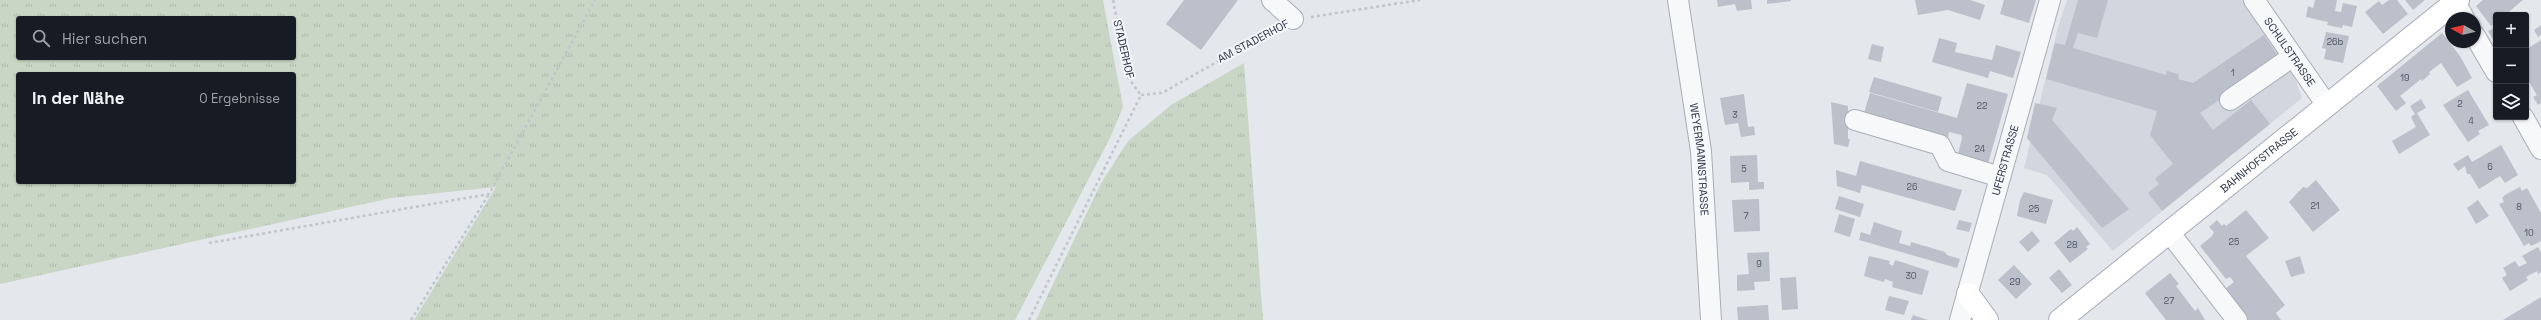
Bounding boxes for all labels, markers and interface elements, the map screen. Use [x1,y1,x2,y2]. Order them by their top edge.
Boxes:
north arrow [2445,12,2481,48]
map controls [2493,12,2529,120]
button: + [2493,12,2529,48]
street label: SCHULSTRASSE [2261,15,2319,89]
search box [16,16,296,60]
street label: AM STADERHOF [1215,16,1291,66]
street label: STADERHOF [1110,18,1138,80]
icon: search [30,27,52,49]
text: Hier suchen [62,29,147,48]
house number: 26b [2327,36,2344,48]
button: − [2493,48,2529,84]
house number: 1 [2231,67,2235,79]
house number: 19 [2400,72,2410,84]
button: layers [2493,84,2529,120]
text: In der Nähe [32,87,124,109]
text: 0 Ergebnisse [199,90,280,107]
house number: 2 [2457,98,2463,110]
house number: 22 [1977,100,1987,112]
street label: WEYERMANNSTRASSE [1687,102,1712,216]
house number: 3 [1732,109,1738,121]
house number: 4 [2468,115,2474,127]
street label: UFERSTRASSE [1988,123,2022,197]
street label: BAHNHOFSTRASSE [2217,125,2300,196]
house number: 24 [1975,143,1986,155]
house number: 6 [2487,161,2493,173]
house number: 5 [1741,163,1747,175]
house number: 26 [1907,181,1918,193]
house number: 21 [2310,200,2320,212]
house number: 8 [2516,201,2522,213]
house number: 25 [2029,203,2039,215]
house number: 7 [1743,210,1749,222]
house number: 10 [2524,227,2534,239]
house number: 25 [2229,236,2239,248]
house number: 28 [2066,239,2078,251]
house number: 9 [1756,258,1762,270]
house number: 30 [1905,270,1917,282]
house number: 29 [2010,276,2020,288]
house number: 27 [2164,295,2174,307]

